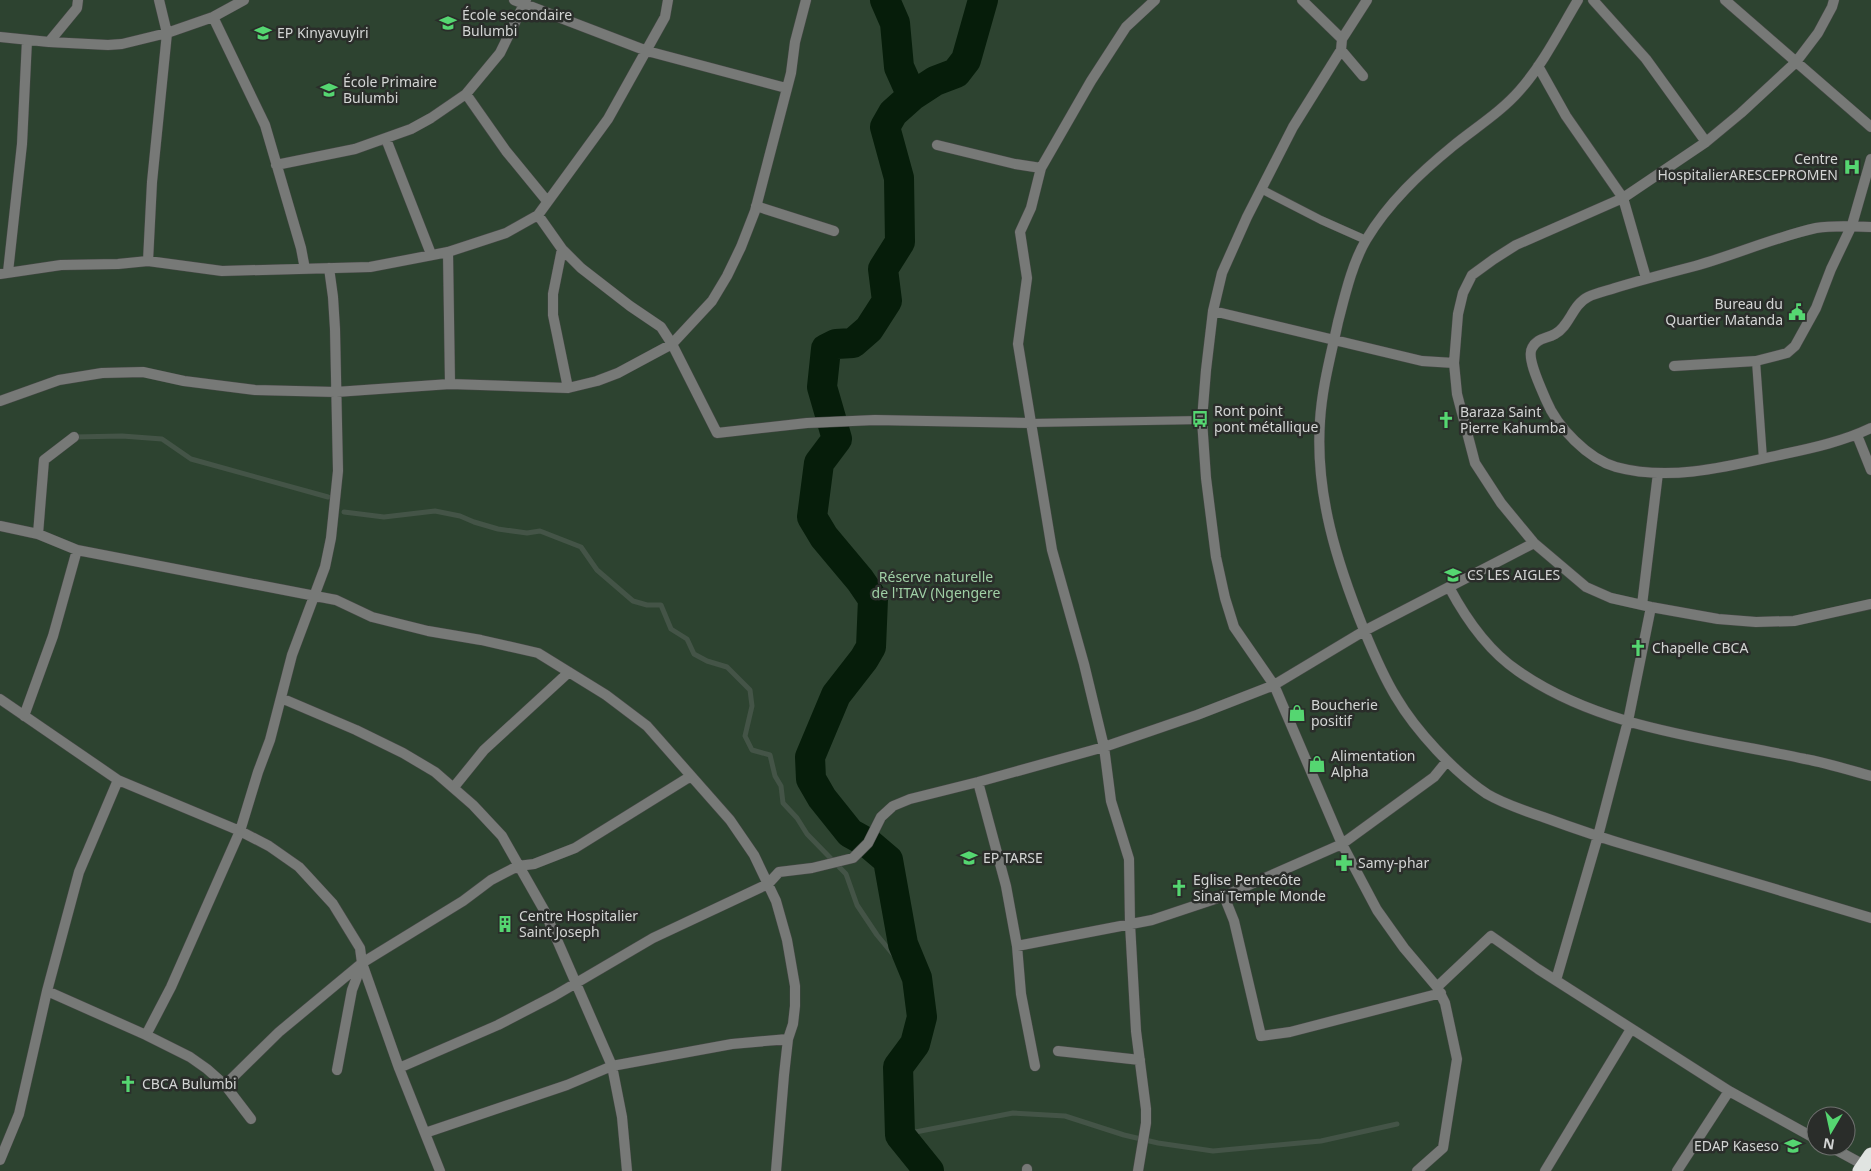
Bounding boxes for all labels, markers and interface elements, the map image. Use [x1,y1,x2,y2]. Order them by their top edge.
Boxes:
place label: École secondaire Bulumbi [462,5,572,40]
school or university icon: École secondaire Bulumbi [438,13,458,33]
school or university icon: EP Kinyavuyiri [253,23,273,43]
place label: EP Kinyavuyiri [277,23,369,42]
place label: École Primaire Bulumbi [343,72,437,107]
school or university icon: École Primaire Bulumbi [319,80,339,100]
place label: Centre HospitalierARESCEPROMEN [1657,149,1838,184]
hospital icon: Centre HospitalierARESCEPROMEN [1842,157,1862,177]
place label: Bureau du Quartier Matanda [1665,294,1783,329]
public building icon: Bureau du Quartier Matanda [1787,302,1807,322]
place label: Ront point pont métallique [1214,401,1318,436]
place label: Baraza Saint Pierre Kahumba [1460,402,1566,437]
bus stop icon: Ront point pont métallique [1190,409,1210,429]
church icon: Baraza Saint Pierre Kahumba [1436,410,1456,430]
school or university icon: CS LES AIGLES [1443,565,1463,585]
place label: CS LES AIGLES [1467,565,1561,584]
park label: Réserve naturelle de l'ITAV (Ngengere [872,567,1000,602]
church icon: Chapelle CBCA [1628,638,1648,658]
place label: Chapelle CBCA [1652,638,1748,657]
place label: Boucherie positif [1311,695,1378,730]
shop icon: Boucherie positif [1287,703,1307,723]
place label: Alimentation Alpha [1331,746,1416,781]
shop icon: Alimentation Alpha [1307,754,1327,774]
school or university icon: EP TARSE [959,848,979,868]
place label: EP TARSE [983,848,1043,867]
pharmacy icon: Samy-phar [1334,853,1354,873]
place label: Samy-phar [1358,853,1429,872]
place label: Eglise Pentecôte Sinaï Temple Monde [1193,870,1326,905]
church icon: Eglise Pentecôte Sinaï Temple Monde [1169,878,1189,898]
place label: Centre Hospitalier Saint Joseph [519,906,638,941]
building icon: Centre Hospitalier Saint Joseph [495,914,515,934]
church icon: CBCA Bulumbi [118,1074,138,1094]
place label: CBCA Bulumbi [142,1074,237,1093]
north arrow [1806,1106,1856,1156]
text: N [1822,1134,1836,1155]
place label: EDAP Kaseso [1694,1136,1779,1155]
school or university icon: EDAP Kaseso [1783,1136,1803,1156]

